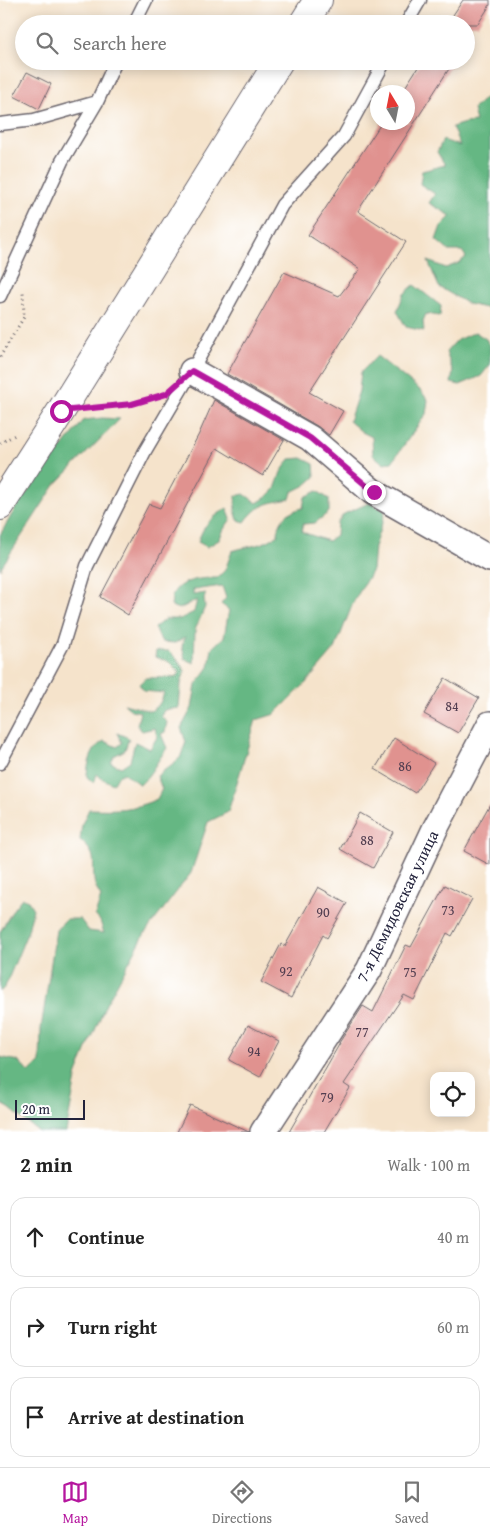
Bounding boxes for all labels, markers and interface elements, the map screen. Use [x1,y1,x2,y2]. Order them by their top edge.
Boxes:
search box [15,15,475,70]
icon: search [33,29,61,57]
text: Search here [73,29,167,57]
north arrow [370,85,415,130]
route start [50,400,73,423]
route end [363,481,386,504]
house number: 84 [445,696,459,716]
house number: 86 [398,756,412,776]
street label: 7-я Демидовская улица [350,826,444,986]
house number: 88 [360,830,374,850]
house number: 73 [441,900,455,920]
house number: 90 [316,902,330,922]
house number: 92 [279,961,293,981]
house number: 75 [403,962,417,982]
house number: 77 [355,1022,369,1042]
house number: 94 [247,1041,261,1061]
map controls [430,1072,475,1117]
button: locate [430,1072,475,1117]
house number: 79 [320,1087,334,1107]
scale bar [15,1097,85,1120]
text: 20 m [22,1099,50,1119]
text: 2 min [20,1149,72,1180]
text: Walk · 100 m [387,1153,470,1177]
icon: ahead [21,1223,49,1251]
text: Continue [68,1223,145,1251]
text: 40 m [437,1225,469,1249]
icon: right [21,1313,49,1341]
text: Turn right [68,1313,157,1341]
text: 60 m [437,1315,469,1339]
icon: arrive [21,1403,49,1431]
text: Arrive at destination [68,1403,244,1431]
tab: Map [61,1478,89,1528]
tab: Directions [212,1478,272,1528]
tab: Saved [395,1478,429,1528]

